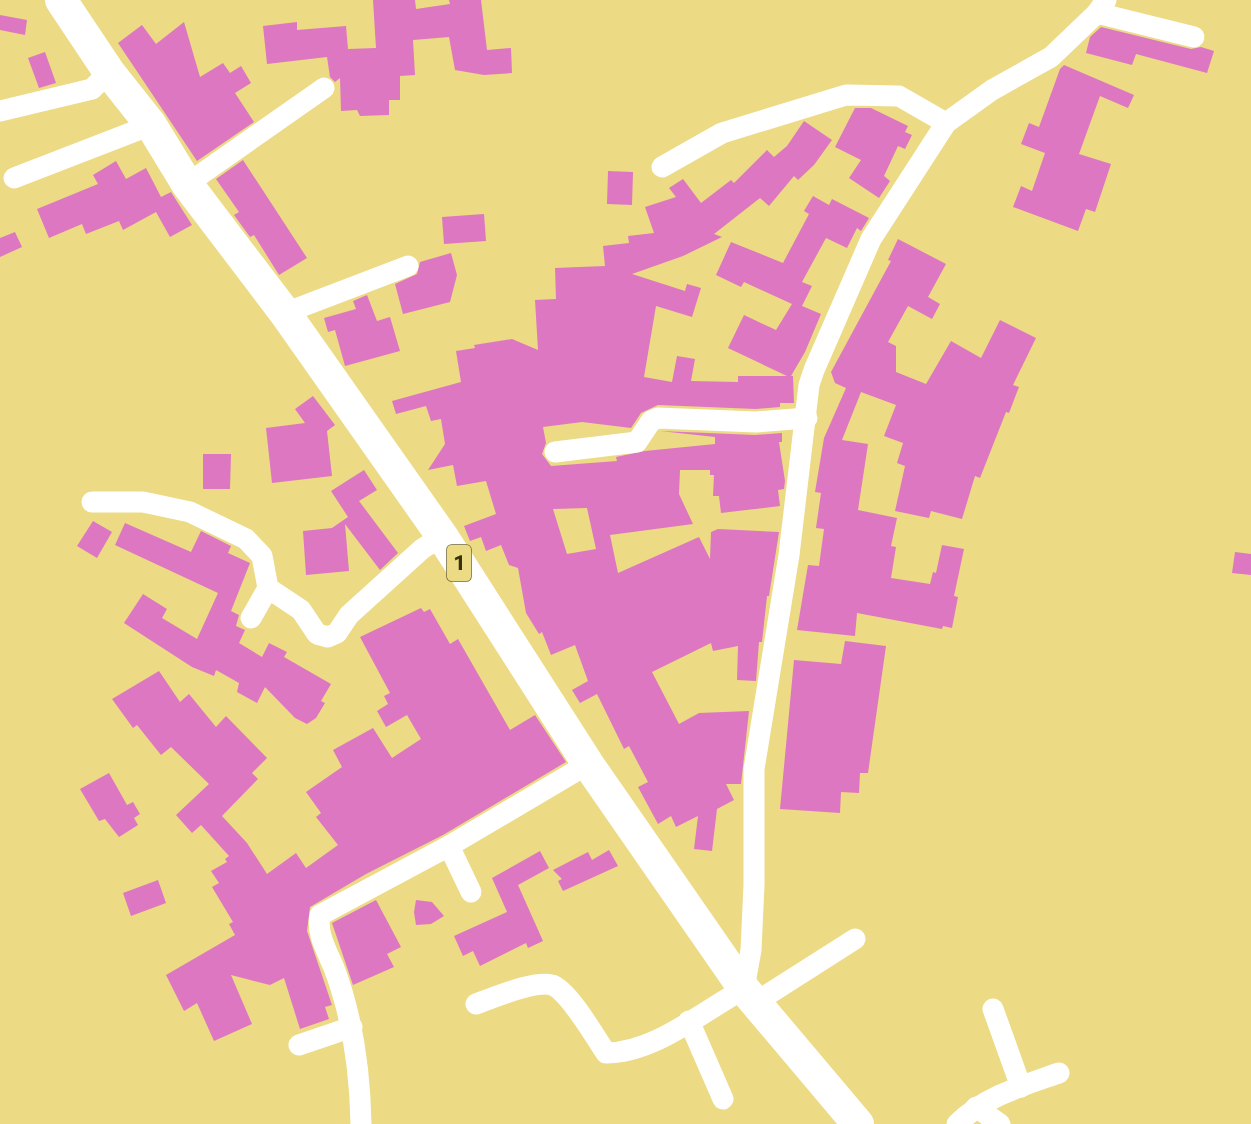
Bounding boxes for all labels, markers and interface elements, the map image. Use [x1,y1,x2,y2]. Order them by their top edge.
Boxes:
road number: 1 [447,545,471,581]

